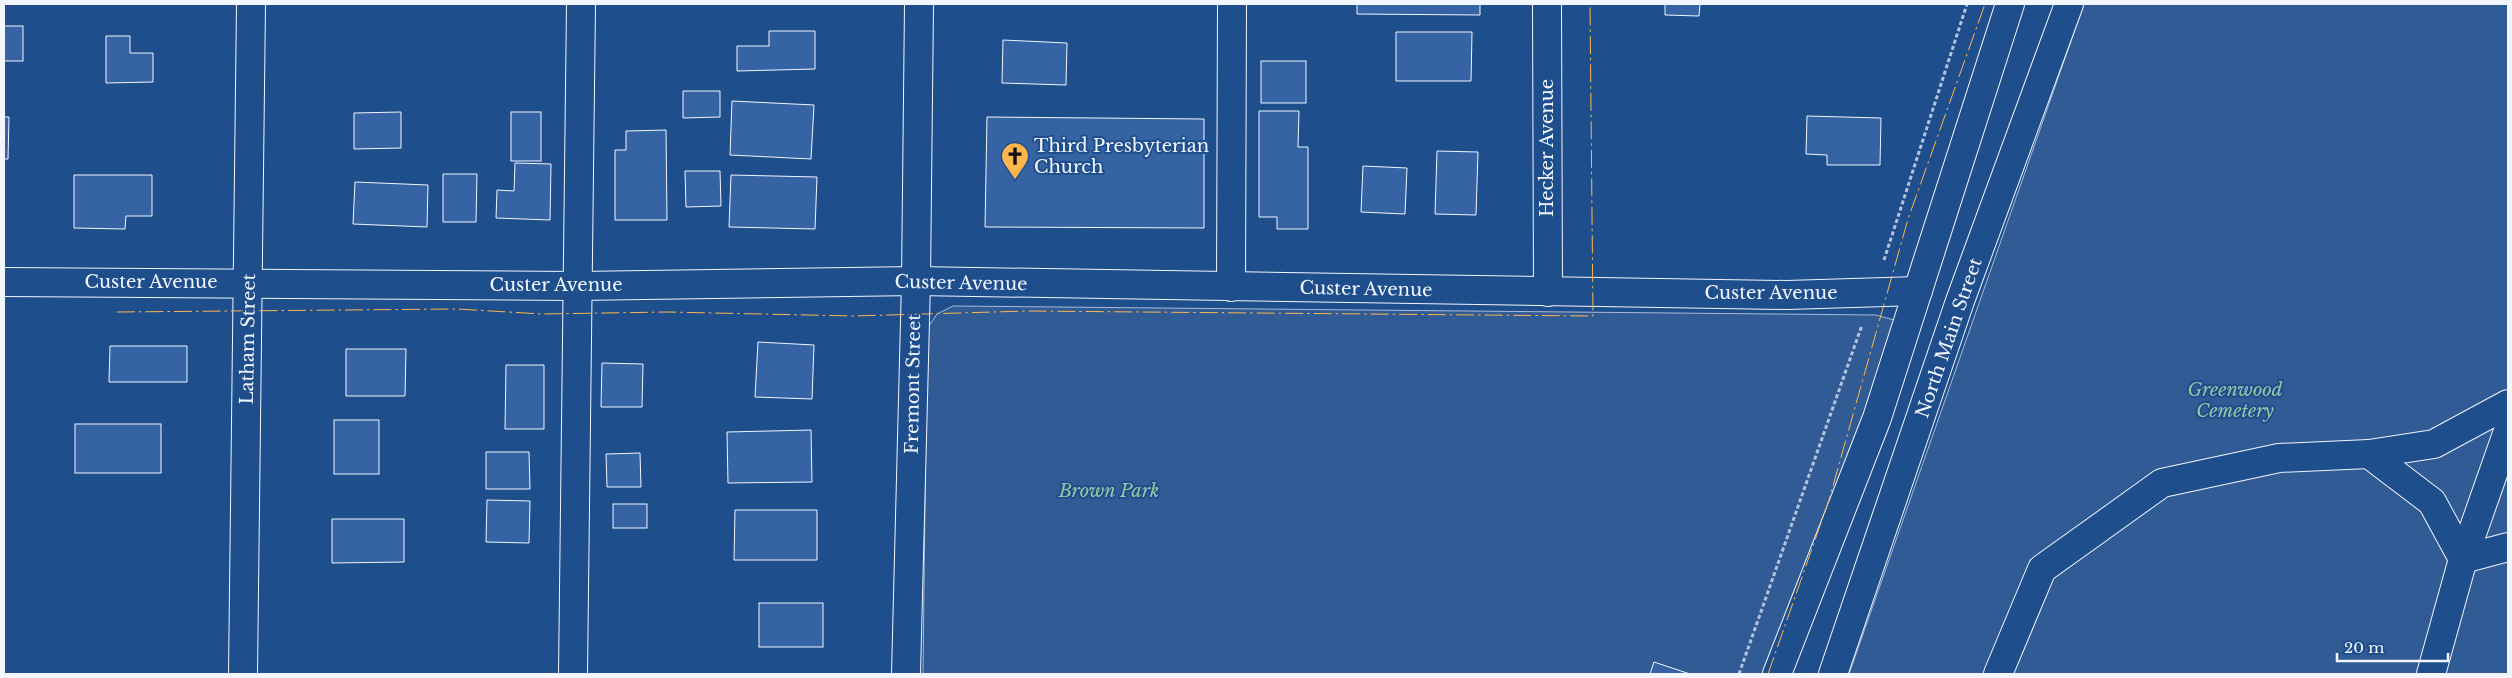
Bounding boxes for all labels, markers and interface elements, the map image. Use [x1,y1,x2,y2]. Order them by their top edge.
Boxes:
street label: Hecker Avenue [1536,79,1558,217]
place label: Third Presbyterian Church [1034,135,1209,178]
church icon: Third Presbyterian Church [1000,141,1030,180]
street label: North Main Street [1911,255,1987,421]
street label: Custer Avenue [85,271,217,293]
street label: Custer Avenue [894,271,1028,295]
street label: Latham Street [236,273,260,405]
street label: Custer Avenue [490,274,622,296]
street label: Custer Avenue [1299,277,1433,301]
street label: Custer Avenue [1705,282,1837,304]
street label: Fremont Street [901,314,925,454]
park label: Greenwood Cemetery [2187,379,2283,422]
park label: Brown Park [1058,480,1159,502]
scale bar [2337,630,2448,662]
text: 20 m [2344,638,2384,657]

